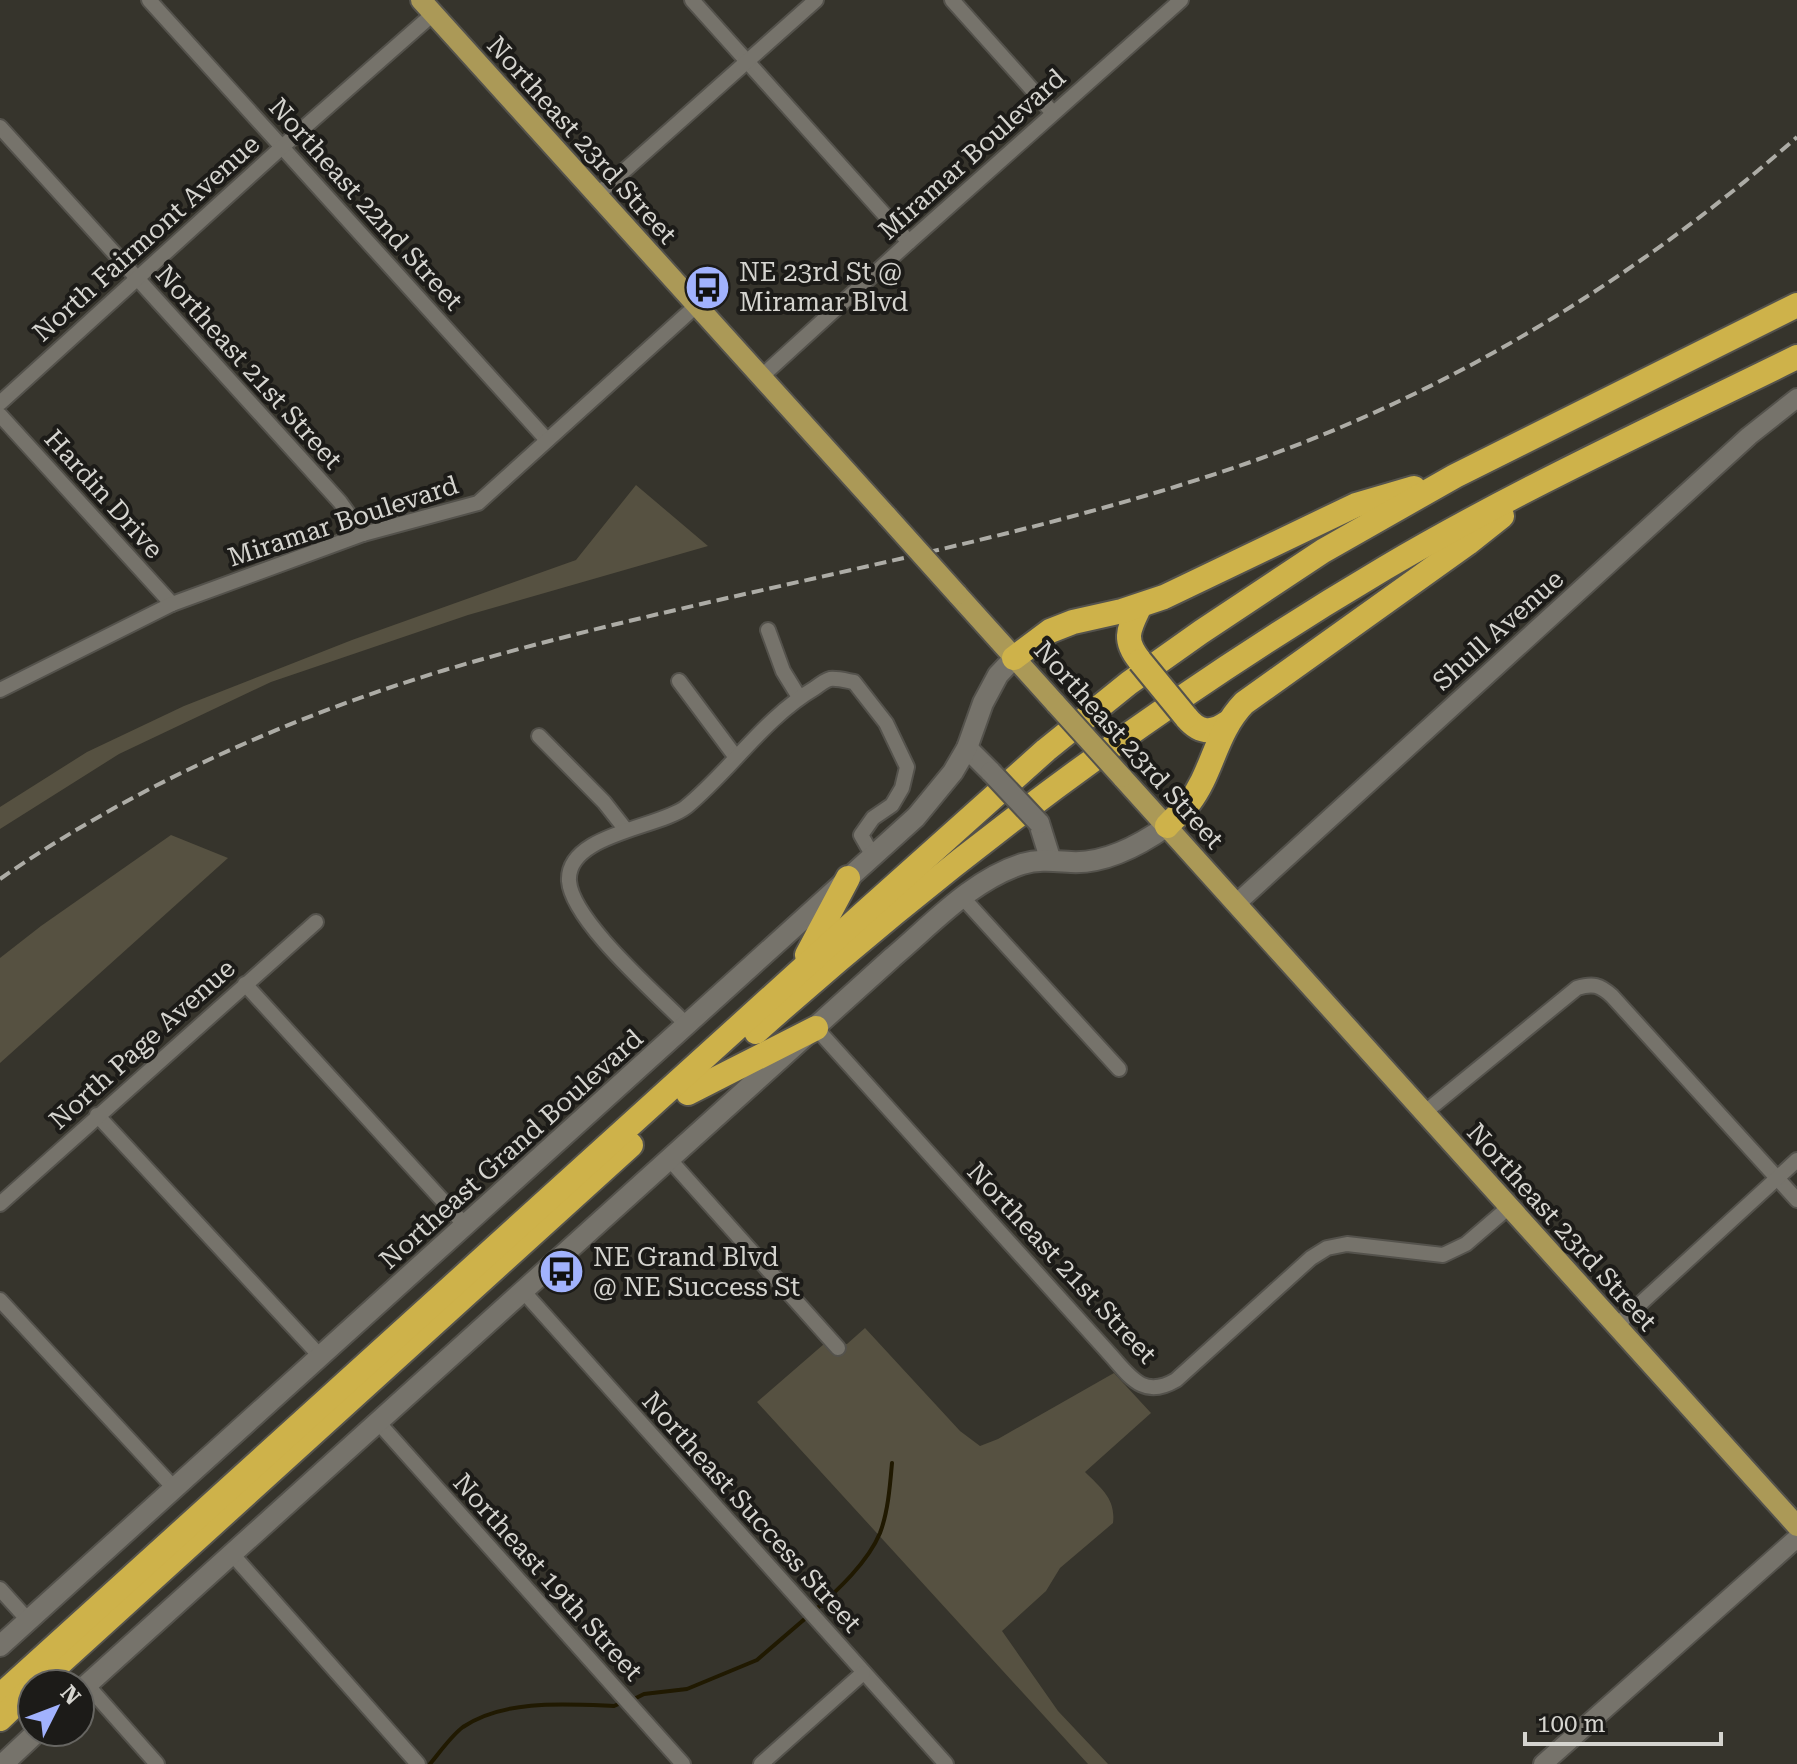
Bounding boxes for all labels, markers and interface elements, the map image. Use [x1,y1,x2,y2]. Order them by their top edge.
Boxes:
street label: Northeast 23rd Street [481,30,683,250]
street label: Miramar Boulevard [873,62,1072,245]
street label: Northeast 22nd Street [263,92,469,316]
street label: North Fairmont Avenue [27,129,265,347]
place label: NE 23rd St @ Miramar Blvd [739,257,909,317]
street label: Northeast 21st Street [150,259,348,475]
bus stop icon: NE 23rd St @ Miramar Blvd [684,263,732,311]
street label: Hardin Drive [39,424,169,564]
street label: Miramar Boulevard [224,470,462,572]
street label: Shull Avenue [1427,564,1569,696]
street label: Northeast 23rd Street [1028,635,1230,855]
street label: North Page Avenue [43,953,241,1135]
street label: Northeast Grand Boulevard [373,1023,649,1275]
street label: Northeast 23rd Street [1461,1117,1663,1337]
street label: Northeast 21st Street [961,1156,1163,1370]
place label: NE Grand Blvd @ NE Success St [593,1242,800,1302]
bus stop icon: NE Grand Blvd @ NE Success St [538,1248,586,1296]
street label: Northeast Success Street [636,1386,868,1638]
street label: Northeast 19th Street [447,1467,649,1687]
north arrow [16,1668,96,1748]
text: N [56,1680,85,1710]
scale bar [1525,1696,1721,1746]
text: 100 m [1537,1710,1605,1738]

